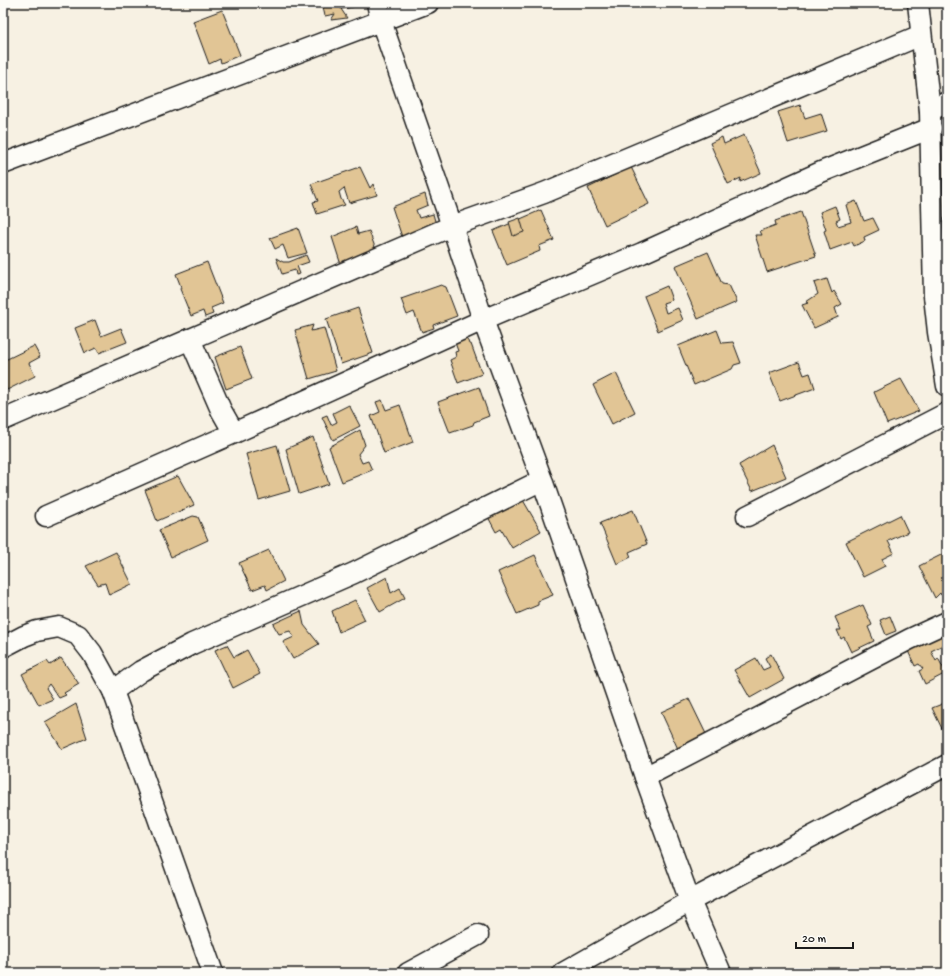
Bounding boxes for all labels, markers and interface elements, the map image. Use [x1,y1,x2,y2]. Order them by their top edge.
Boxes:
scale bar [796,924,853,950]
text: 20 m [802,933,827,947]

